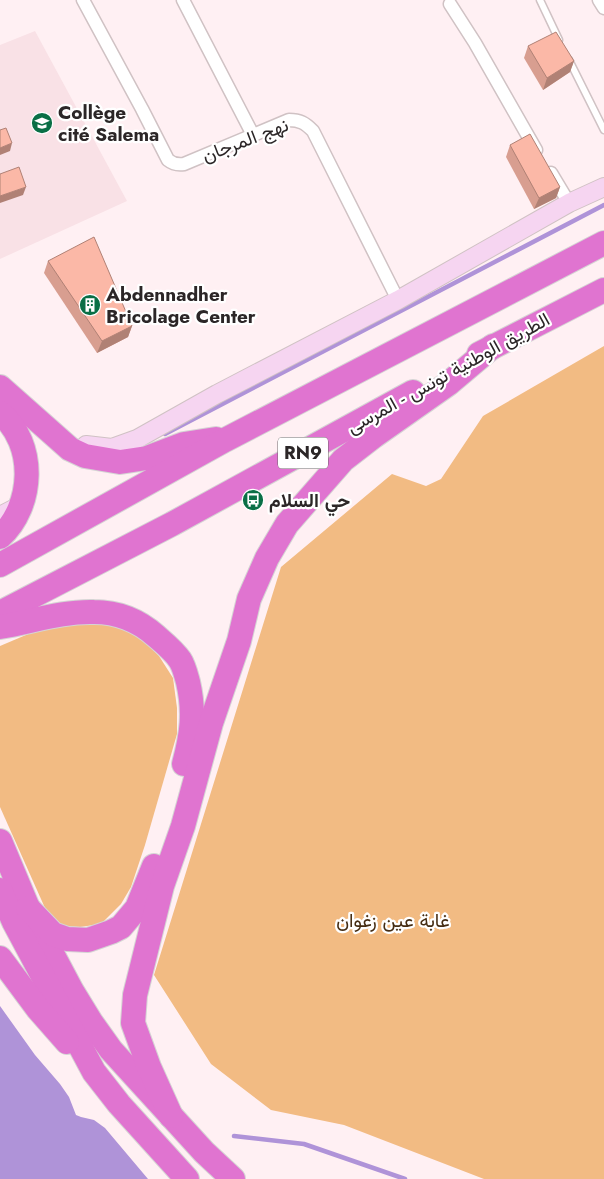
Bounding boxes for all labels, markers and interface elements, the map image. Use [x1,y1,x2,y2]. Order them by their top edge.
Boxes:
place label: Collège cité Salema [58,99,159,148]
school or university icon: Collège cité Salema [30,111,54,135]
street label: نهج المرجان [198,111,292,169]
place label: Abdennadher Bricolage Center [105,281,256,330]
building icon: Abdennadher Bricolage Center [78,293,102,317]
street label: الطريق الوطنية تونس - المرسى [342,306,554,440]
road number: RN9 [278,438,328,468]
place label: حي السلام [269,487,350,517]
bus stop icon: حي السلام [241,488,265,512]
park label: غابة عين زغوان [336,907,450,934]

